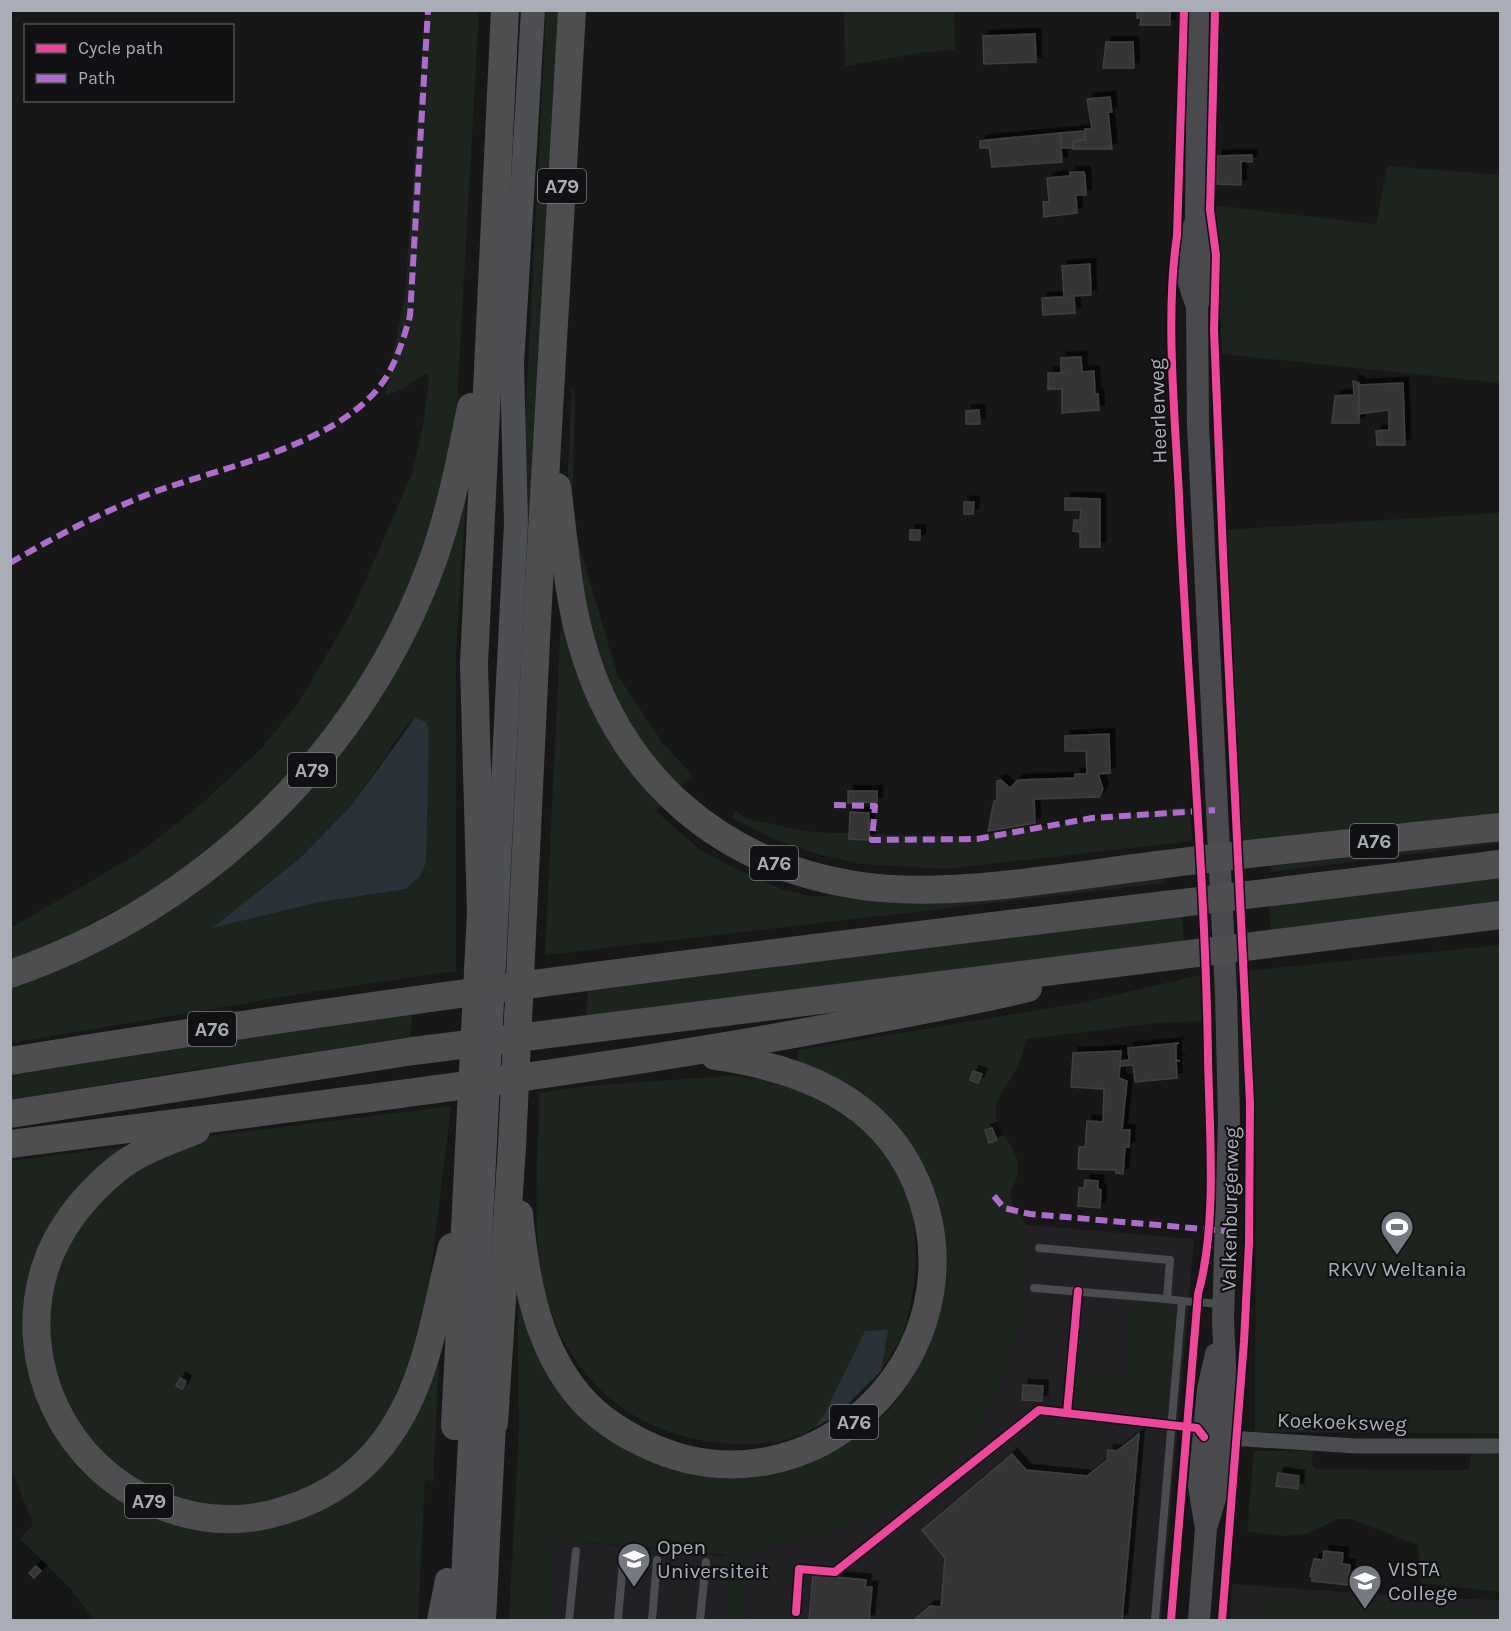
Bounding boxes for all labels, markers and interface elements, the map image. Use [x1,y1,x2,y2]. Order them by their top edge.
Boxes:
legend [24,24,234,102]
text: Cycle path [78,37,163,59]
text: Path [78,67,116,89]
road number: A79 [538,169,586,203]
street label: Heerlerweg [1144,358,1172,464]
road number: A79 [288,753,336,787]
road number: A76 [1350,824,1398,858]
road number: A76 [750,846,798,880]
road number: A76 [188,1012,236,1046]
street label: Valkenburgerweg [1217,1126,1243,1291]
sports icon: RKVV Weltania [1379,1209,1415,1256]
place label: RKVV Weltania [1328,1257,1466,1281]
road number: A76 [830,1405,878,1439]
street label: Koekoeksweg [1277,1408,1407,1436]
road number: A79 [125,1484,173,1518]
place label: Open Universiteit [657,1535,769,1583]
school or university icon: Open Universiteit [616,1541,652,1588]
place label: VISTA College [1388,1557,1458,1605]
school or university icon: VISTA College [1347,1563,1383,1610]

